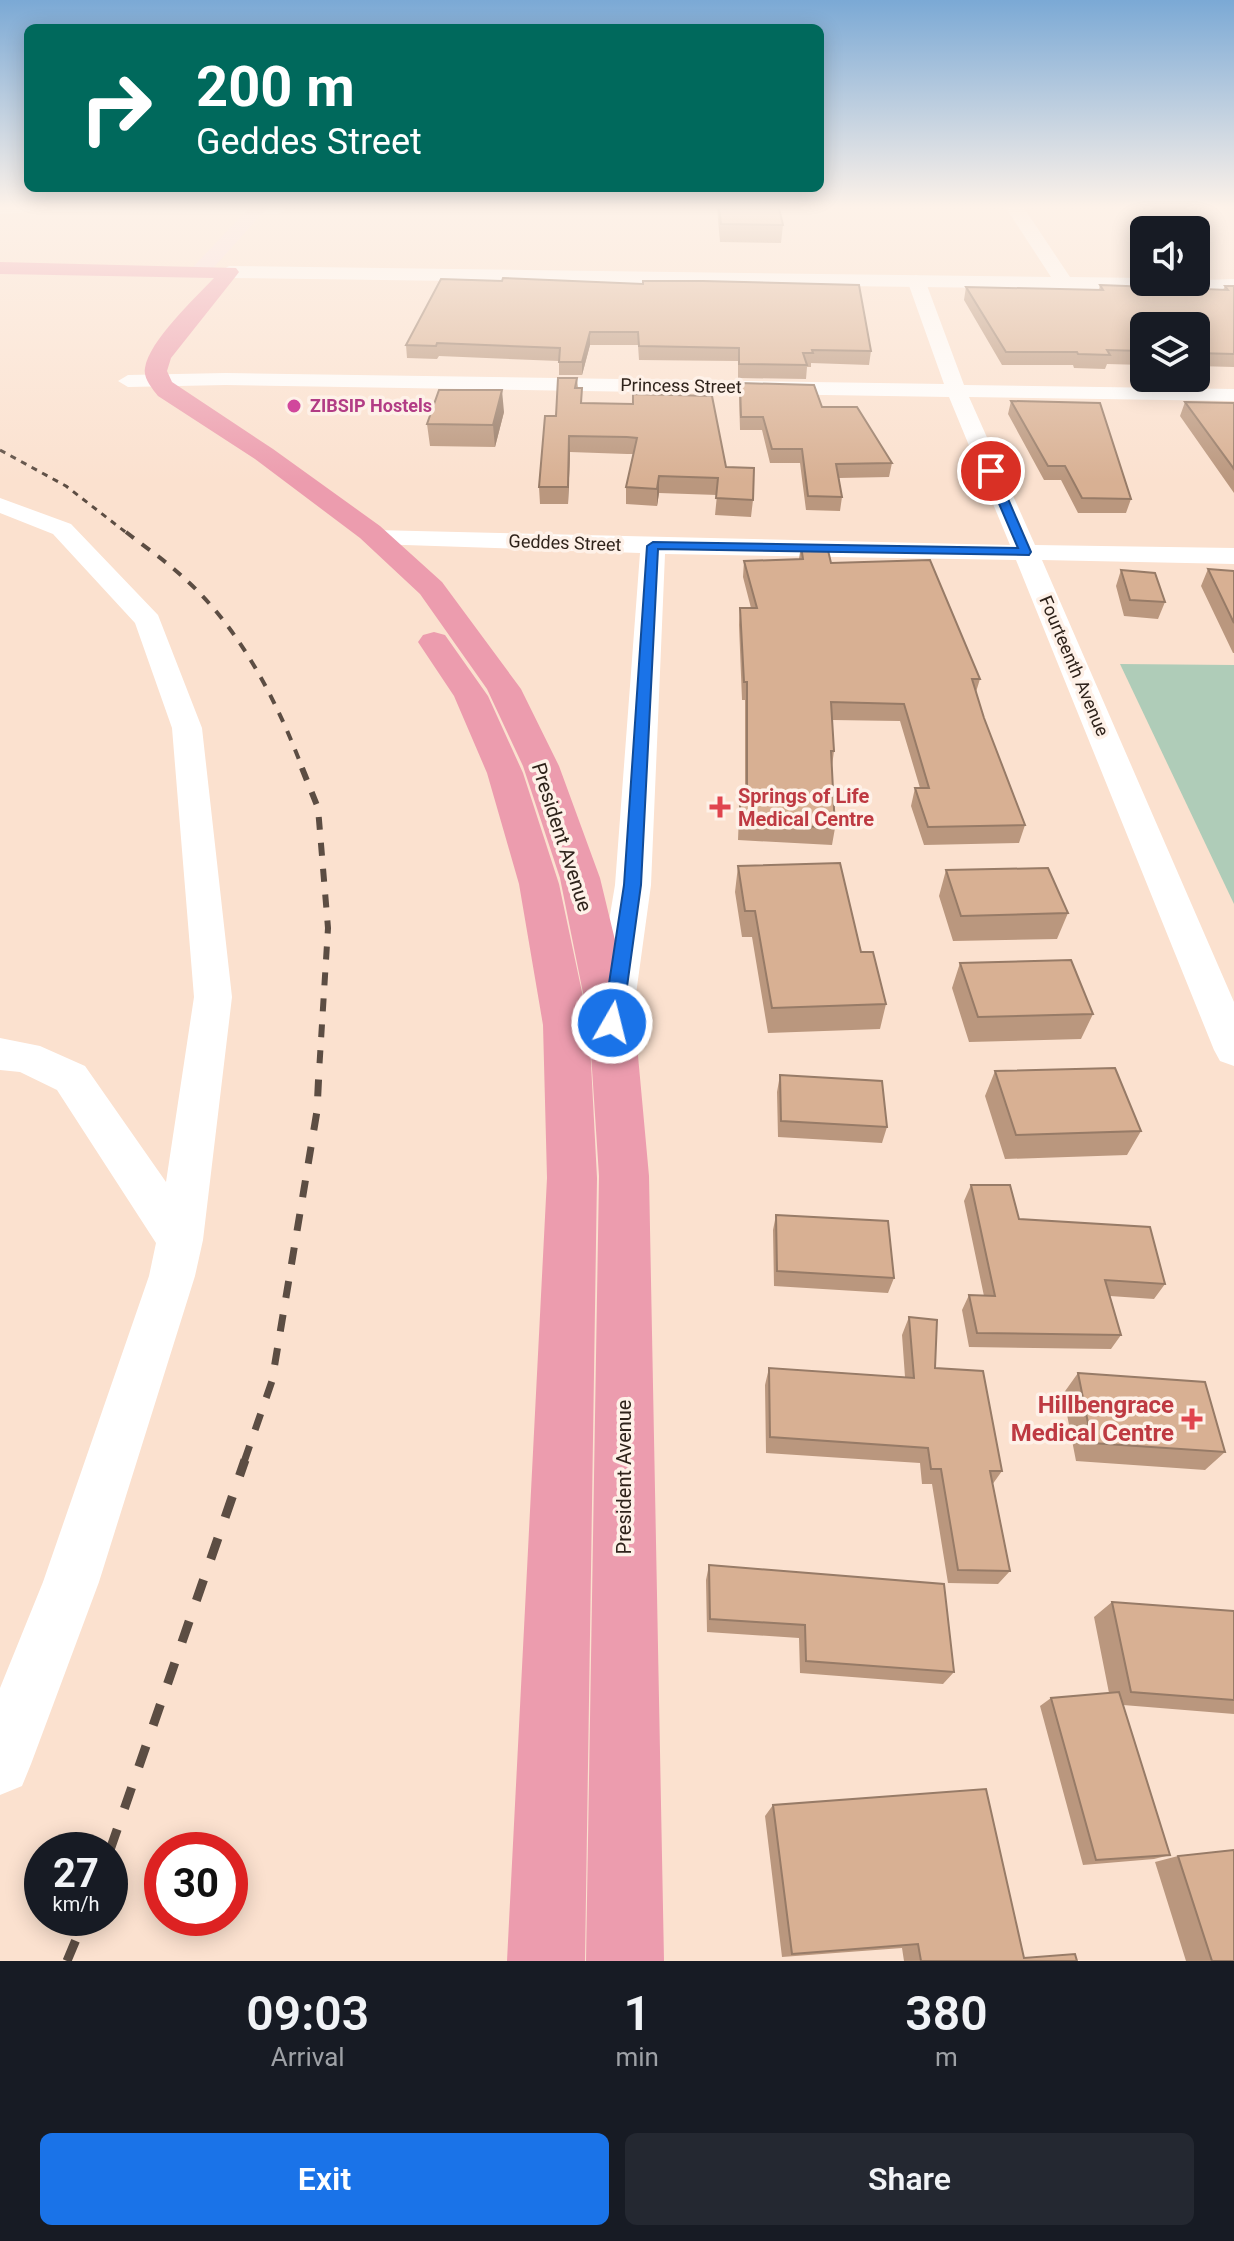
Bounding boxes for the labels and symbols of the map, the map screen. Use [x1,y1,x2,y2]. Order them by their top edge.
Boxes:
street label: Princess Street [620,374,742,397]
place label: ZIBSIP Hostels [310,395,432,416]
marker: ZIBSIP Hostels [285,397,303,415]
pin [957,437,1025,505]
street label: Geddes Street [508,530,622,555]
street label: Fourteenth Avenue [1035,592,1114,739]
street label: President Avenue [527,760,597,914]
place label: Springs of Life Medical Centre [738,784,874,831]
marker: Springs of Life Medical Centre [709,796,731,818]
position arrow [570,981,654,1065]
place label: Hillbengrace Medical Centre [1011,1391,1174,1447]
street label: President Avenue [612,1400,636,1554]
marker: Hillbengrace Medical Centre [1181,1408,1203,1430]
speed limit sign: 30 [144,1832,248,1936]

